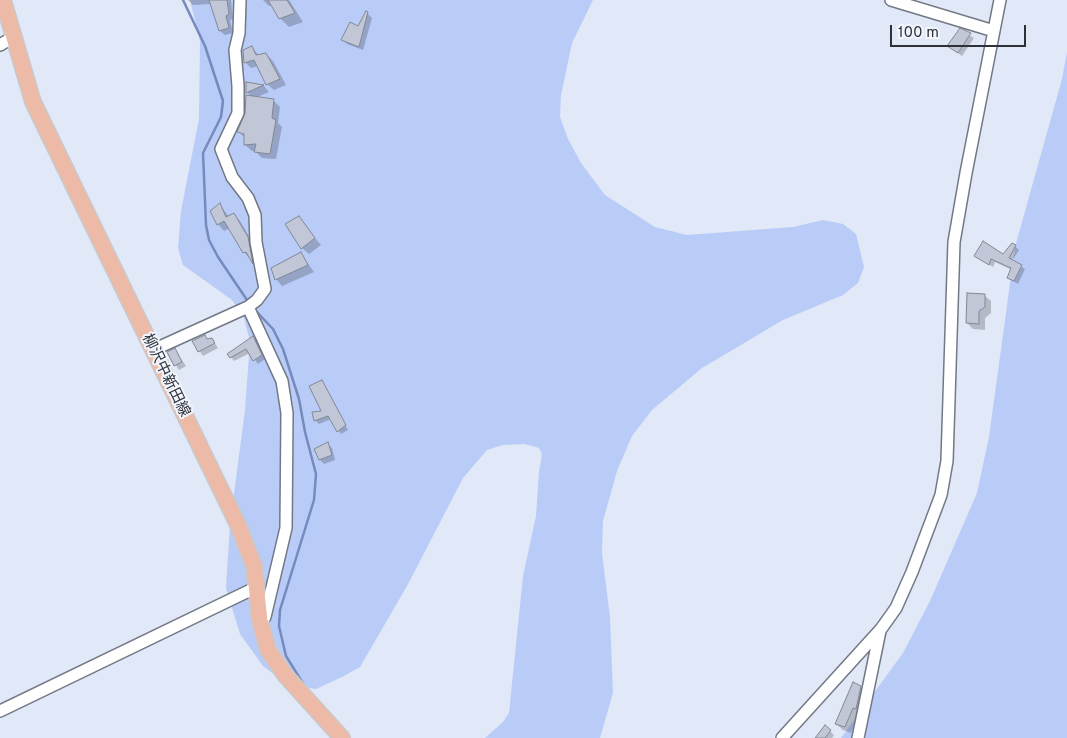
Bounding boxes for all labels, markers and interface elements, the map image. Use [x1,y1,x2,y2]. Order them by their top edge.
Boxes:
scale bar [892,15,1028,47]
text: 100 m [898,24,939,43]
street label: 柳沢中新田線 [137,332,193,420]

